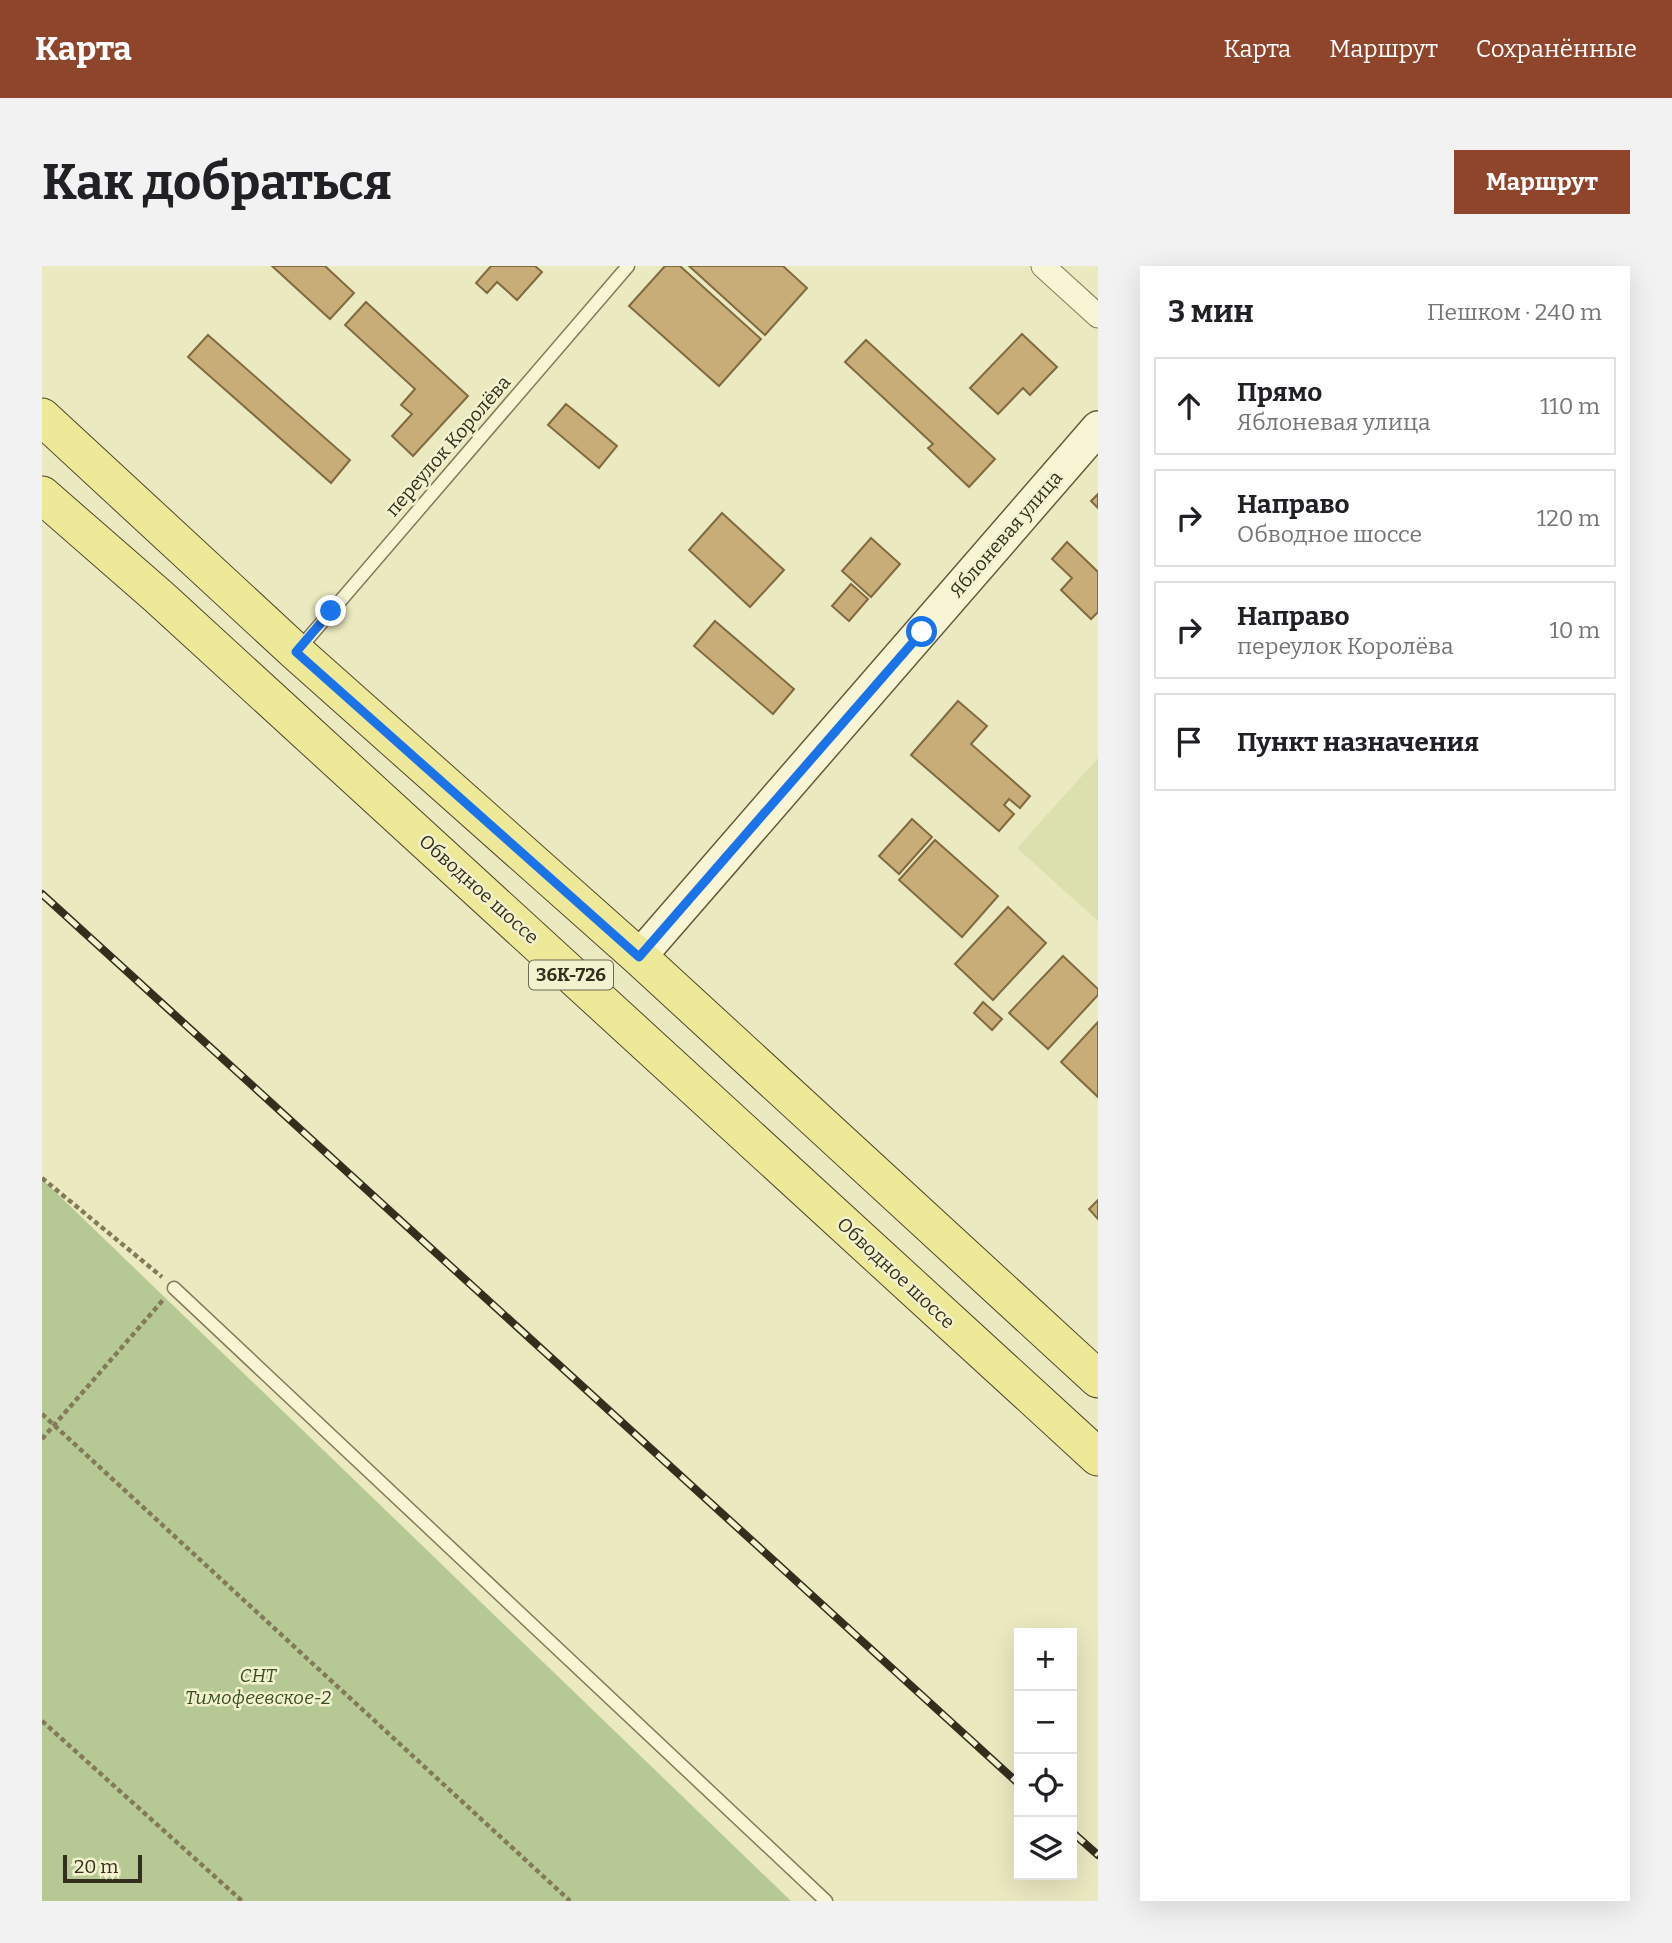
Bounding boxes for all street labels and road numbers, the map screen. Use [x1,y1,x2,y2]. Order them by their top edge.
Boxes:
street label: переулок Королёва [381,370,516,521]
street label: Яблоневая улица [945,466,1068,602]
street label: Обводное шоссе [415,829,543,949]
road number: 36К-726 [529,960,613,990]
street label: Обводное шоссе [832,1212,960,1334]

